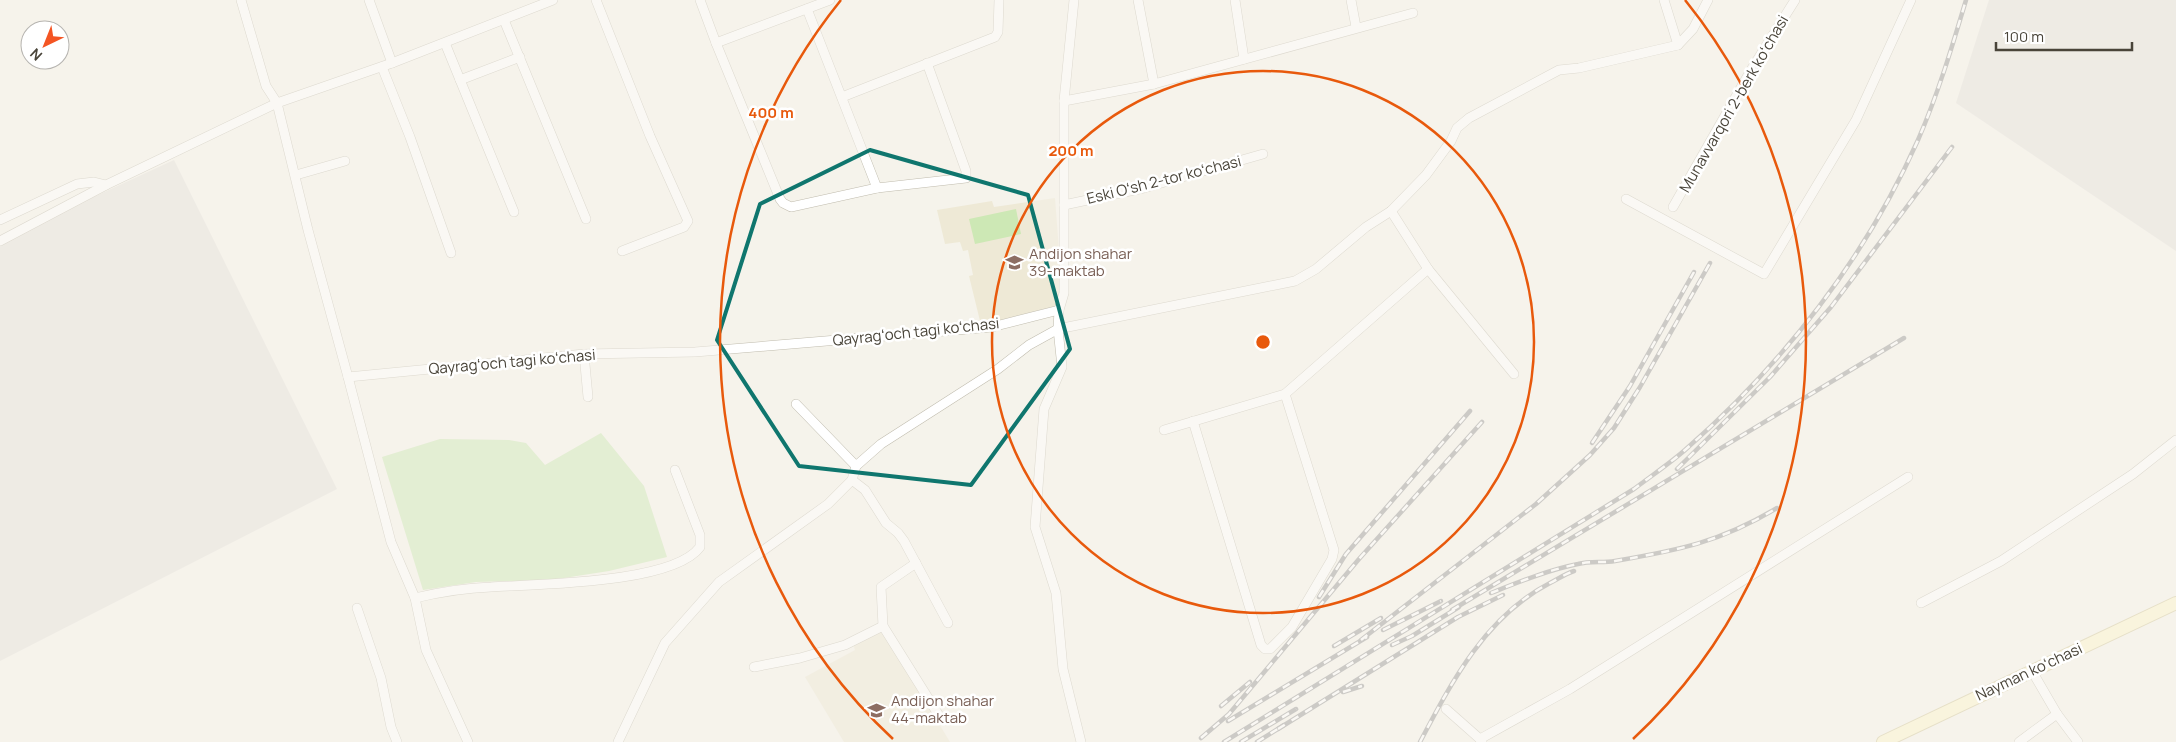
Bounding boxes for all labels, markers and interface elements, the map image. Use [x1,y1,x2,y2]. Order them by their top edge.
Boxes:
street label: Munavvarqori 2-berk koʻchasi [1674,11,1793,196]
north arrow [20,20,70,70]
scale bar [1996,20,2132,52]
text: 100 m [2004,26,2044,47]
text: N [26,44,46,65]
text: 400 m [748,102,794,123]
text: 200 m [1048,140,1094,161]
street label: Eski Oʻsh 2-tor koʻchasi [1084,150,1243,209]
place label: Andijon shahar 39-maktab [1029,243,1133,281]
school or university icon: Andijon shahar 39-maktab [1005,253,1025,273]
street label: Qayragʻoch tagi koʻchasi [832,312,1000,351]
centre of rings [1254,333,1272,351]
street label: Qayragʻoch tagi koʻchasi [428,344,596,379]
street label: Nayman koʻchasi [1972,638,2086,705]
place label: Andijon shahar 44-maktab [891,690,995,728]
school or university icon: Andijon shahar 44-maktab [867,700,887,720]

